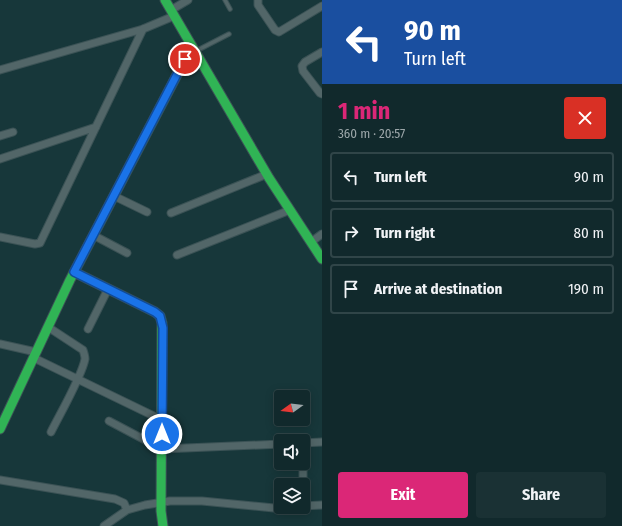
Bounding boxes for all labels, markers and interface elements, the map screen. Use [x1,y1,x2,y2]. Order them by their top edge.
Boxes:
text: 90 m [404,14,461,47]
icon: left [338,16,390,68]
pin [168,42,202,76]
icon: arrive [174,48,196,70]
text: Turn left [404,48,466,70]
text: 1 min [338,97,390,125]
button: close [564,97,606,139]
text: 360 m · 20:57 [338,126,405,141]
icon: left [340,166,362,188]
text: Turn left [374,168,427,186]
text: 90 m [574,168,604,186]
icon: right [340,222,362,244]
text: Turn right [374,224,435,242]
text: 80 m [574,224,604,242]
icon: arrive [340,278,362,300]
text: Arrive at destination [374,280,502,298]
text: 190 m [568,280,604,298]
north arrow [274,390,310,426]
map controls [274,390,310,514]
position arrow [141,413,183,455]
button: sound [274,434,310,470]
button: Exit [338,472,468,518]
button: Share [476,472,606,518]
button: layers [274,478,310,514]

